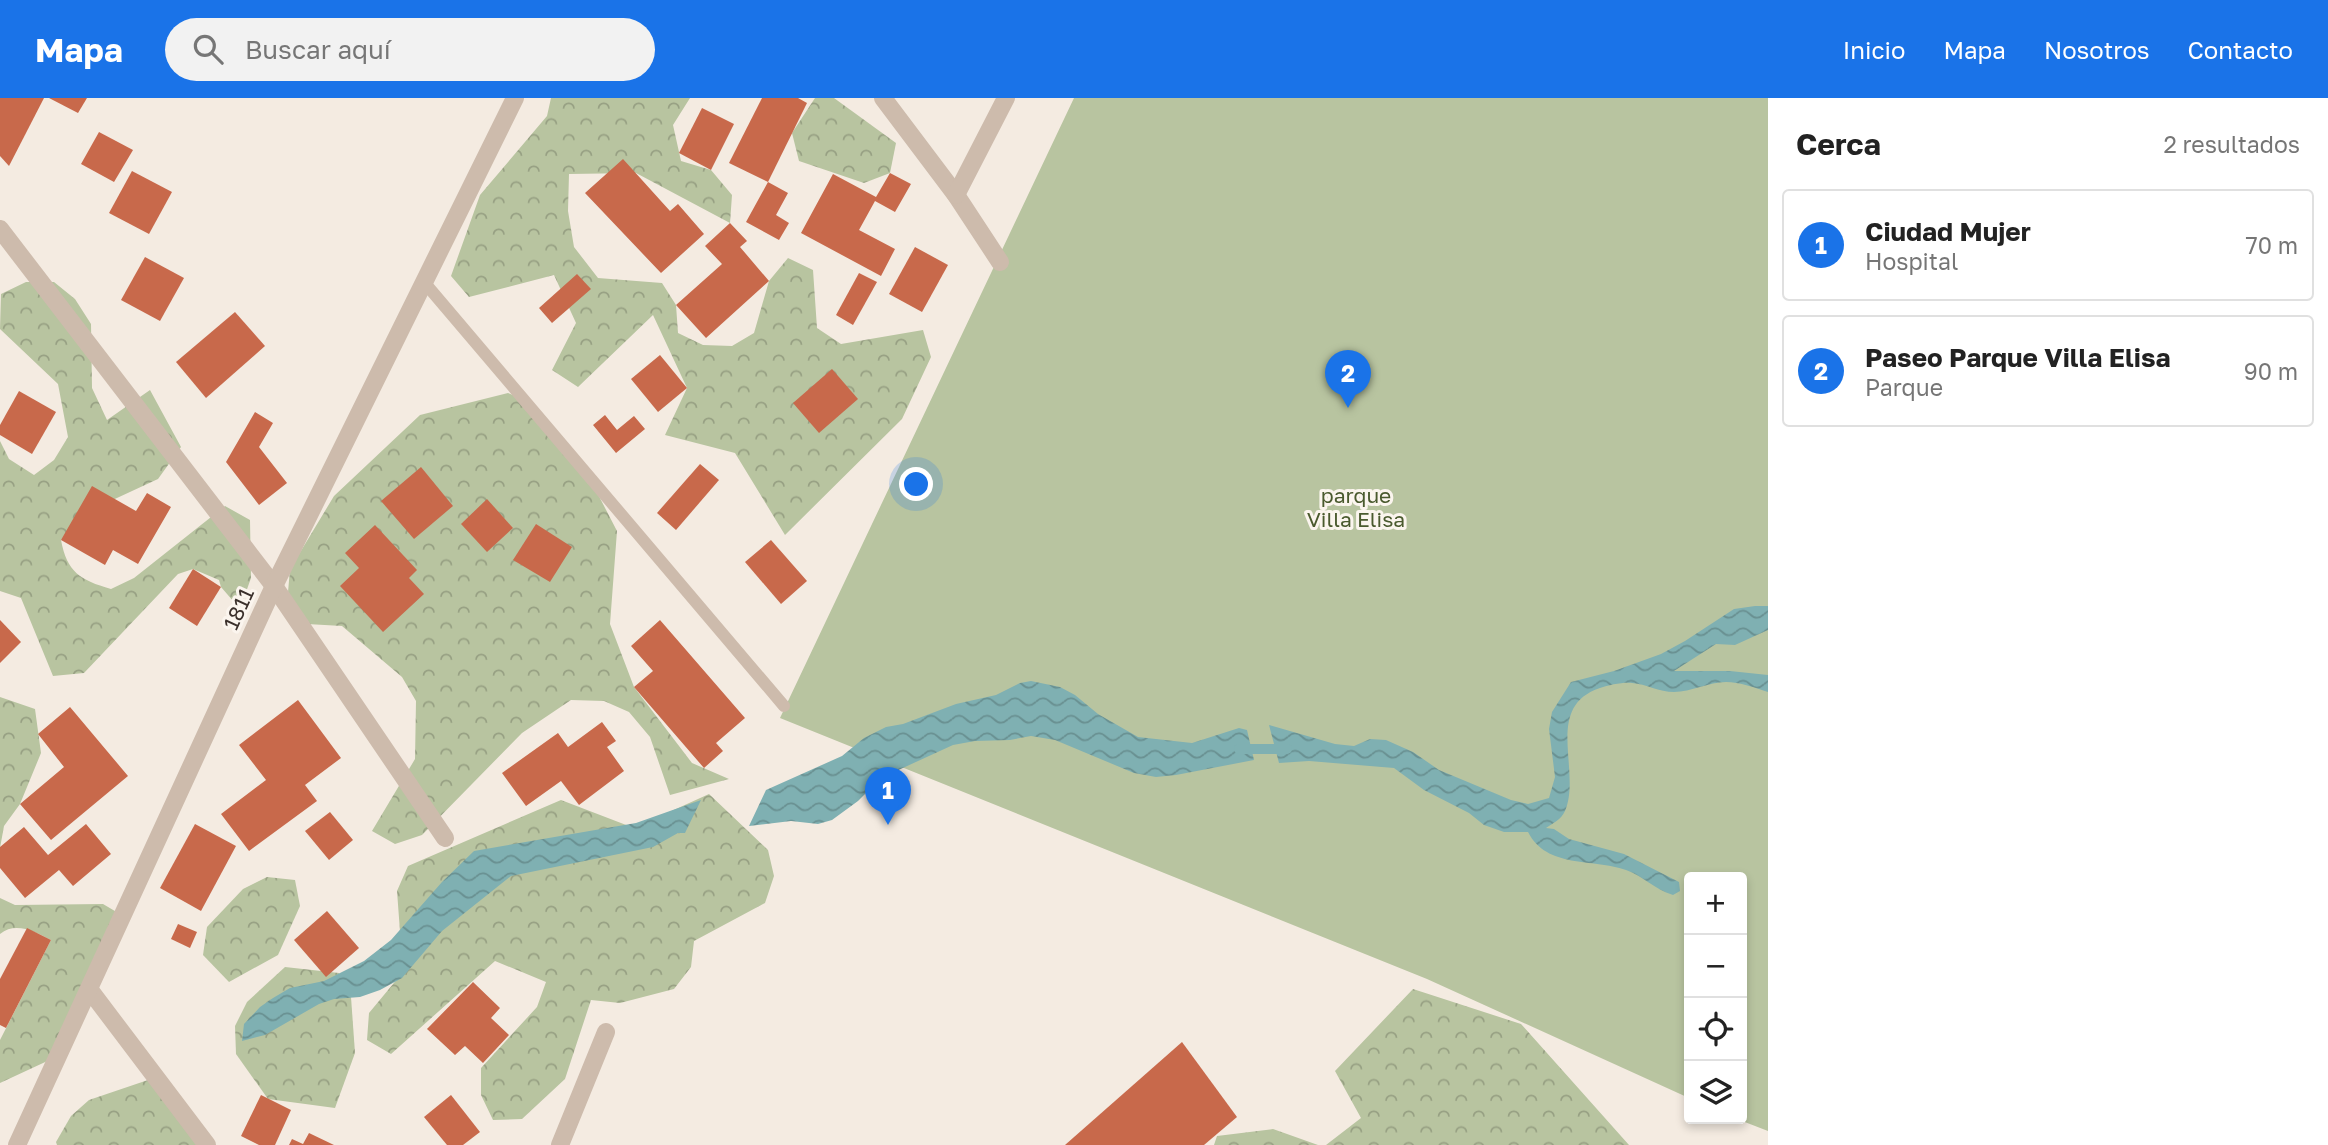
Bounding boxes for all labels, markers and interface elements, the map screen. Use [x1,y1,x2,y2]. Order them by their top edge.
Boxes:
search box [165,18,655,81]
text: Mapa [35,30,123,69]
icon: search [189,30,227,68]
text: Buscar aquí [245,34,391,65]
text: Inicio [1843,35,1905,64]
text: Mapa [1943,35,2006,64]
text: Nosotros [2044,35,2150,64]
text: Contacto [2188,35,2293,64]
text: Cerca [1796,126,1881,162]
text: 2 resultados [2163,130,2300,158]
text: Ciudad Mujer [1865,216,2031,247]
text: 1 [1815,231,1827,259]
text: 70 m [2245,231,2298,259]
text: Hospital [1865,247,1958,275]
text: Paseo Parque Villa Elisa [1865,342,2171,373]
pin: 2 [1325,350,1371,408]
text: 2 [1814,357,1828,385]
text: 90 m [2244,357,2298,385]
text: Parque [1865,373,1943,401]
your location [899,467,933,501]
park label: parque Villa Elisa [1307,482,1405,532]
street label: 1811 [217,583,259,634]
pin: 1 [865,767,911,825]
map controls [1684,872,1747,1124]
button: + [1684,872,1747,935]
button: − [1684,935,1747,998]
button: locate [1684,998,1747,1061]
button: layers [1684,1061,1747,1124]

